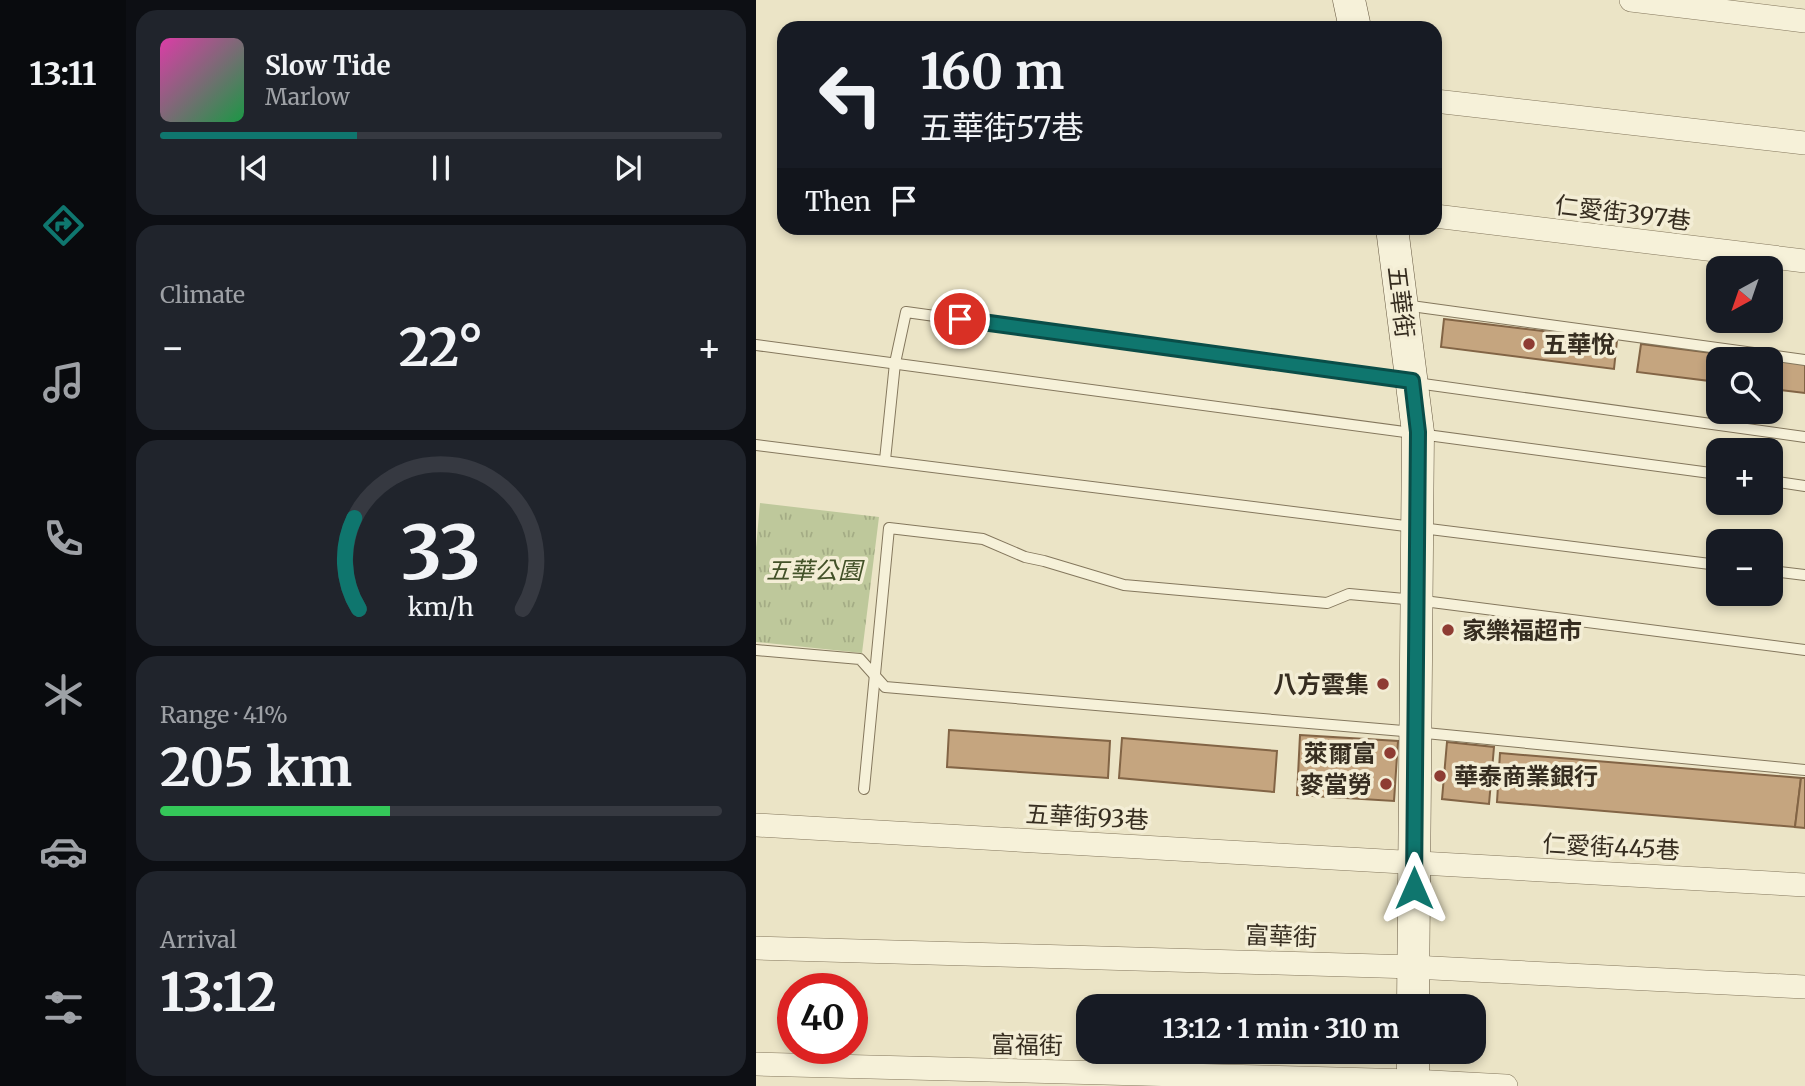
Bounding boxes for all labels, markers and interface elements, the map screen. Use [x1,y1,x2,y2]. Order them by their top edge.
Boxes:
text: 160 m [920,41,1064,102]
text: Slow Tide [265,49,391,82]
icon: left [805,49,896,140]
text: 13:11 [29,54,97,94]
text: Marlow [265,82,350,111]
text: 五華街57巷 [920,108,1084,148]
icon: previous [235,149,273,187]
icon: pause [422,149,460,187]
icon: next [609,149,647,187]
icon: arrive [885,182,923,220]
text: Then [805,185,871,218]
street label: 仁愛街397巷 [1553,189,1693,237]
icon: directions [39,201,88,250]
north arrow [1706,256,1783,332]
map controls [1706,256,1783,606]
street label: 五華街 [1381,264,1421,340]
text: Climate [160,280,245,309]
pin [930,289,990,349]
icon: arrive [941,300,979,338]
text: 22° [399,315,483,380]
text: − [160,324,185,371]
text: + [697,324,722,371]
place label: 五華悅 [1543,329,1615,360]
marker: 五華悅 [1521,336,1537,352]
button: search [1706,347,1783,424]
icon: music [39,358,88,407]
button: + [1706,438,1783,515]
text: 33 [401,507,481,599]
icon: phone [39,514,88,563]
button: − [1706,529,1783,606]
park label: 五華公園 [766,555,865,586]
text: km/h [408,591,474,623]
place label: 家樂福超市 [1462,615,1582,646]
marker: 家樂福超市 [1440,622,1456,638]
place label: 八方雲集 [1273,669,1369,700]
icon: climate [39,670,88,719]
marker: 八方雲集 [1375,676,1391,692]
text: Range · 41% [160,700,288,729]
text: 205 km [160,735,352,800]
place label: 萊爾富 [1304,738,1376,769]
marker: 萊爾富 [1382,745,1398,761]
place label: 華泰商業銀行 [1454,761,1598,792]
marker: 華泰商業銀行 [1432,768,1448,784]
place label: 麥當勞 [1300,769,1372,800]
marker: 麥當勞 [1378,776,1394,792]
street label: 五華街93巷 [1025,798,1149,836]
icon: car [39,827,88,876]
street label: 仁愛街445巷 [1542,828,1680,866]
position arrow [1377,851,1451,925]
street label: 富華街 [1244,919,1318,953]
text: Arrival [160,925,237,954]
text: 13:12 [160,960,277,1025]
speed limit sign: 40 [777,973,868,1064]
icon: filters [39,983,88,1032]
text: 13:12 · 1 min · 310 m [1163,1012,1400,1045]
street label: 富福街 [991,1029,1063,1061]

